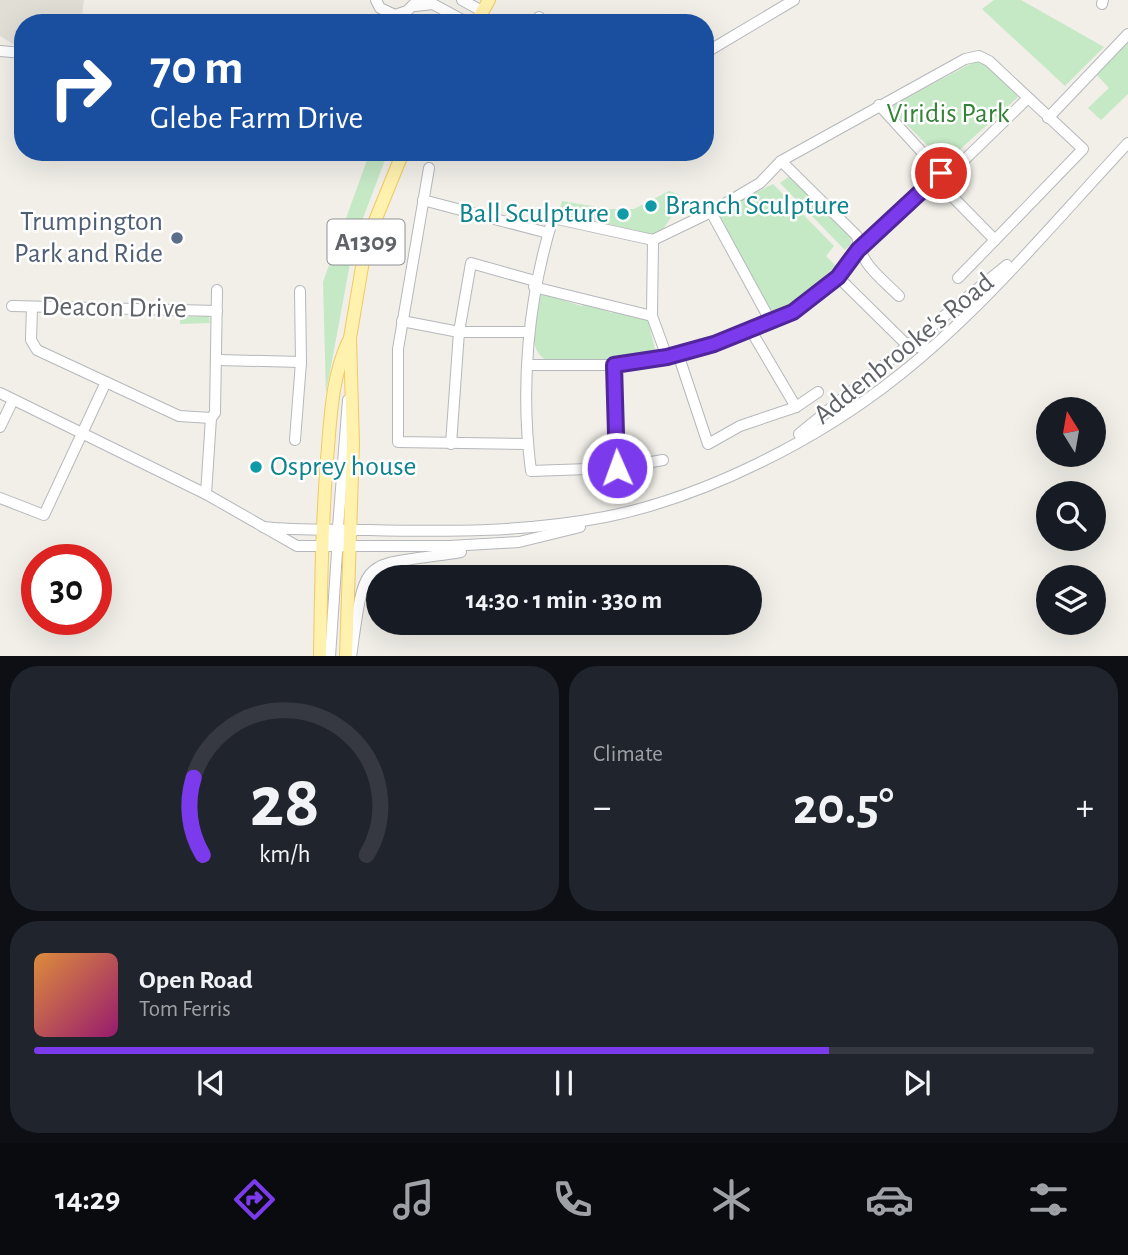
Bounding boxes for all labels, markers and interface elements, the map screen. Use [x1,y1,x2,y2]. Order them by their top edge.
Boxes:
icon: right [35,42,126,133]
text: 70 m [150,44,244,93]
park label: Viridis Park [887,100,1010,128]
text: Glebe Farm Drive [150,102,363,134]
pin [911,143,971,203]
icon: arrive [922,154,960,192]
place label: Branch Sculpture [665,192,849,220]
marker: Branch Sculpture [643,198,659,214]
place label: Ball Sculpture [459,200,609,228]
marker: Ball Sculpture [615,206,631,222]
place label: Trumpington Park and Ride [14,208,163,268]
road number: A1309 [328,219,404,264]
marker: Trumpington Park and Ride [169,230,185,246]
street label: Addenbrooke's Road [809,268,999,430]
street label: Deacon Drive [41,293,187,323]
north arrow [1036,397,1106,467]
map controls [1036,397,1106,635]
position arrow [580,431,654,505]
place label: Osprey house [270,453,416,481]
marker: Osprey house [248,459,264,475]
button: search [1036,481,1106,551]
speed limit sign: 30 [21,544,112,635]
button: layers [1036,565,1106,635]
text: 14:30 · 1 min · 330 m [466,587,662,613]
text: Climate [593,743,663,766]
text: 28 [249,767,320,840]
text: 20.5° [793,781,894,833]
text: − [593,789,611,827]
text: + [1076,789,1094,827]
text: km/h [259,841,310,866]
text: Open Road [139,967,253,993]
text: Tom Ferris [139,998,231,1021]
icon: previous [192,1064,230,1102]
icon: pause [545,1064,583,1102]
icon: next [898,1064,936,1102]
icon: directions [230,1175,279,1224]
icon: music [389,1175,438,1224]
icon: phone [548,1175,597,1224]
icon: climate [707,1175,756,1224]
icon: car [865,1175,914,1224]
icon: filters [1024,1175,1073,1224]
text: 14:29 [55,1183,120,1215]

